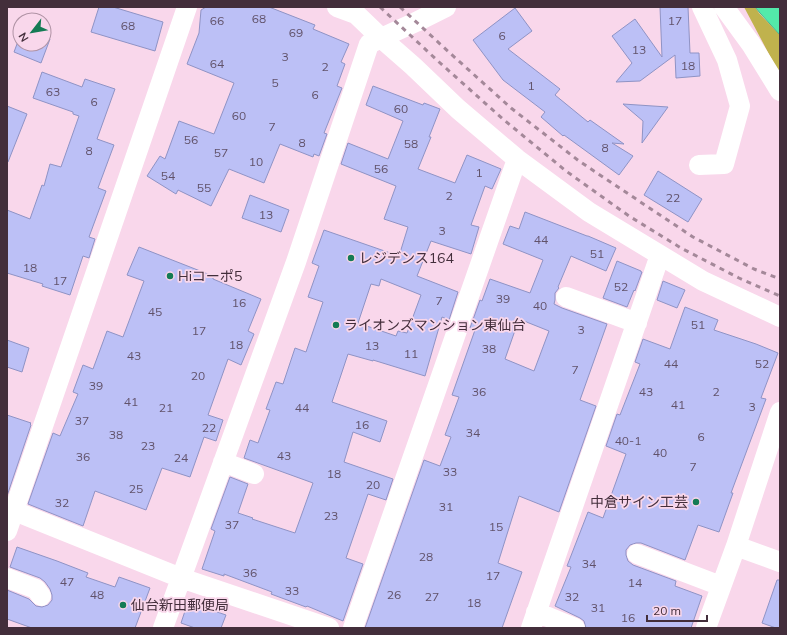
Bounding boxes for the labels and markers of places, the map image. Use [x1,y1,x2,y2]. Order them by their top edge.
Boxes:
place label: レジデンス164 [359,249,455,267]
marker: レジデンス164 [346,253,356,263]
place label: Hiコーポ5 [178,267,242,285]
marker: Hiコーポ5 [165,271,175,281]
place label: ライオンズマンション東仙台 [344,316,526,334]
marker: ライオンズマンション東仙台 [331,320,341,330]
place label: 中倉サイン工芸 [590,493,688,511]
marker: 中倉サイン工芸 [691,497,701,507]
place label: 仙台新田郵便局 [131,596,229,614]
marker: 仙台新田郵便局 [118,600,128,610]

